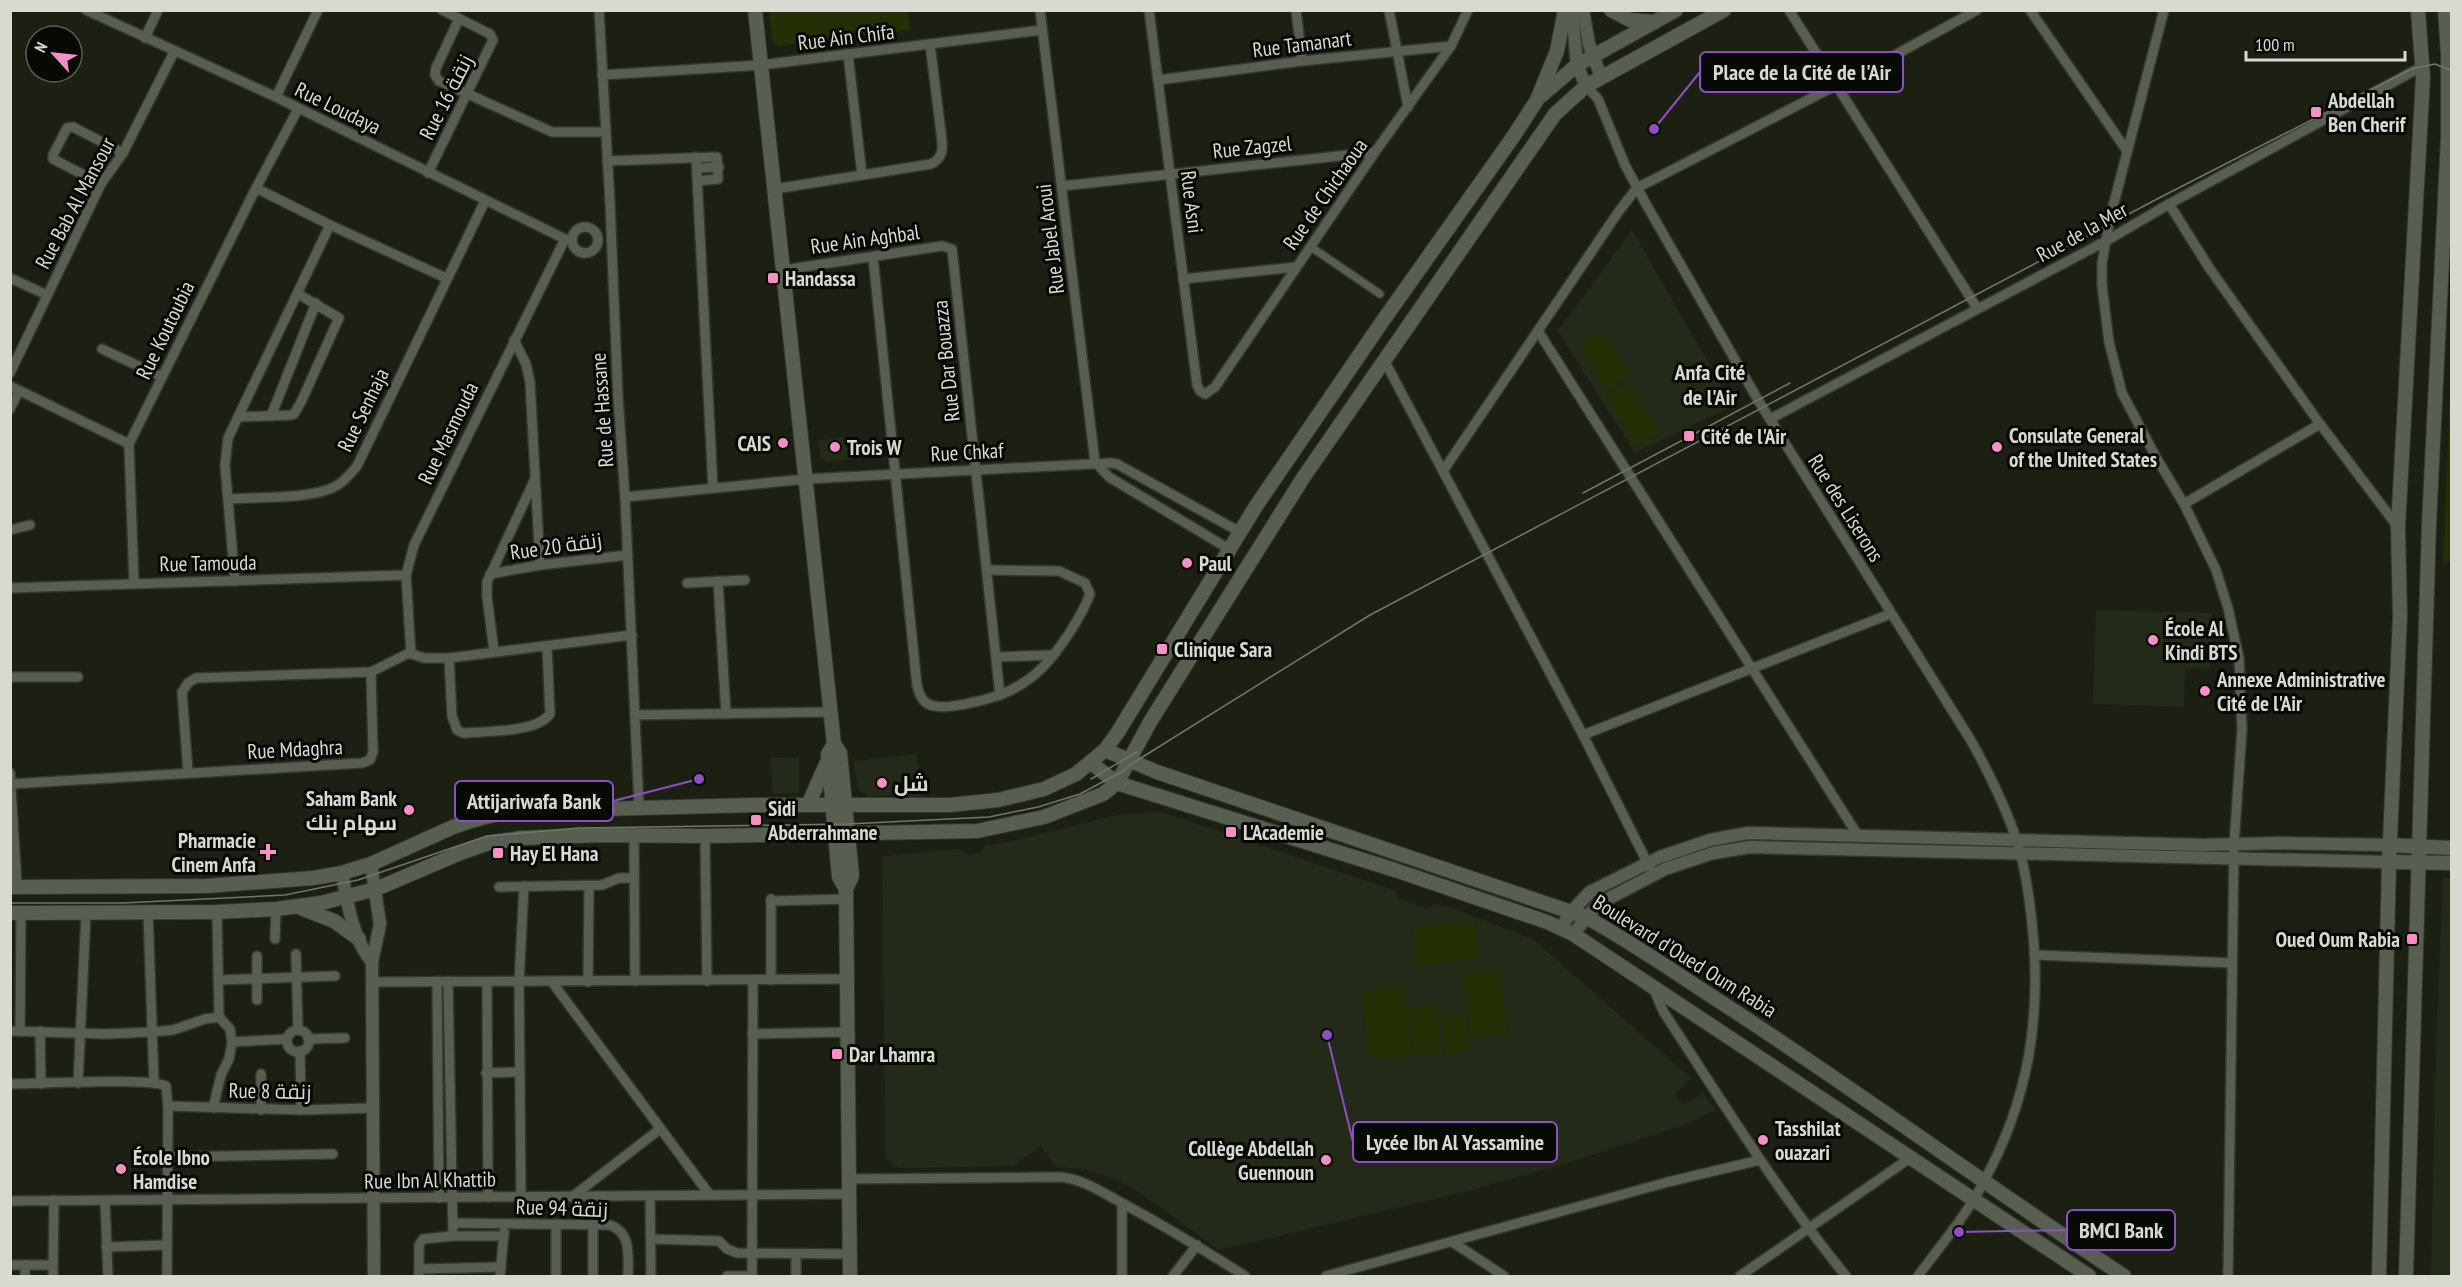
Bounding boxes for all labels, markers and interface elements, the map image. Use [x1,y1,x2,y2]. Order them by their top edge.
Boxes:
street label: Rue Ain Chifa [796,18,896,56]
north arrow [24,24,84,84]
scale bar [2246,24,2405,62]
street label: Rue Tamanart [1251,25,1353,63]
text: 100 m [2255,33,2295,56]
text: N [30,39,52,56]
street label: Rue 16 زنقة [413,50,479,144]
callout: Place de la Cité de l'Air [1700,52,1903,92]
text: Place de la Cité de l'Air [1713,58,1891,86]
street label: Rue Loudaya [291,76,385,140]
place label: Abdellah Ben Cherif [2327,87,2407,138]
marker: Abdellah Ben Cherif [2309,105,2323,119]
street label: Rue Zagzel [1211,129,1293,165]
street label: Rue Bab Al Mansour [29,132,121,273]
street label: Rue de Chichaoua [1277,133,1373,255]
street label: Rue Asni [1175,169,1209,235]
street label: Rue Jabel Aroui [1030,182,1070,296]
street label: Rue de la Mer [2032,196,2133,268]
street label: Rue Ain Aghbal [809,218,921,260]
place label: Handassa [785,265,856,292]
marker: Handassa [766,271,780,285]
street label: Rue Koutoubia [130,276,200,384]
street label: Rue Dar Bouazza [926,299,966,423]
street label: Rue de Hassane [585,352,619,468]
district label: Anfa Cité de l'Air [1674,358,1745,411]
street label: Rue Senhaja [331,364,395,456]
street label: Rue Masmouda [412,377,484,489]
place label: Consulate General of the United States [2009,422,2157,473]
place label: Cité de l'Air [1701,423,1787,450]
marker: Cité de l'Air [1682,429,1696,443]
place label: CAIS [737,430,771,457]
place label: Trois W [847,434,903,461]
marker: CAIS [776,436,790,450]
street label: Rue Chkaf [930,437,1005,467]
marker: Trois W [828,440,842,454]
marker: Consulate General of the United States [1990,440,2004,454]
street label: Rue des Liserons [1802,449,1890,567]
street label: Rue 20 زنقة [508,526,604,566]
street label: Rue Tamouda [159,549,257,577]
place label: Paul [1199,550,1233,577]
marker: Paul [1180,556,1194,570]
place label: École Al Kindi BTS [2165,615,2237,666]
marker: École Al Kindi BTS [2146,633,2160,647]
place label: Clinique Sara [1174,636,1273,663]
marker: Clinique Sara [1155,642,1169,656]
place label: Annexe Administrative Cité de l'Air [2216,666,2385,717]
marker: Annexe Administrative Cité de l'Air [2198,684,2212,698]
street label: Rue Mdaghra [247,733,343,765]
place label: شل [894,770,929,797]
marker: شل [875,776,889,790]
callout: Attijariwafa Bank [455,781,613,821]
place label: Saham Bank سهام بنك [306,785,397,837]
text: Attijariwafa Bank [466,787,602,815]
place label: Sidi Abderrahmane [767,795,878,846]
marker: Saham Bank سهام بنك [402,803,416,817]
marker: Sidi Abderrahmane [749,813,763,827]
place label: L'Academie [1243,819,1324,846]
marker: L'Academie [1224,825,1238,839]
place label: Pharmacie Cinem Anfa [172,827,256,878]
place label: Hay El Hana [510,840,599,867]
marker: Pharmacie Cinem Anfa [261,845,275,859]
marker: Hay El Hana [491,846,505,860]
street label: Boulevard d'Oued Oum Rabia [1588,888,1782,1024]
place label: Oued Oum Rabia [2275,926,2400,953]
marker: Oued Oum Rabia [2405,932,2419,946]
place label: Dar Lhamra [849,1041,935,1068]
marker: Dar Lhamra [830,1047,844,1061]
street label: Rue 8 زنقة [228,1077,312,1105]
place label: Tasshilat ouazari [1775,1115,1841,1166]
callout: Lycée Ibn Al Yassamine [1353,1122,1557,1162]
text: Lycée Ibn Al Yassamine [1366,1128,1544,1156]
marker: Tasshilat ouazari [1756,1133,1770,1147]
place label: Collège Abdellah Guennoun [1188,1135,1314,1186]
place label: École Ibno Hamdise [133,1144,210,1195]
marker: Collège Abdellah Guennoun [1319,1153,1333,1167]
marker: École Ibno Hamdise [114,1162,128,1176]
street label: Rue Ibn Al Khattib [364,1165,496,1195]
street label: Rue 94 زنقة [515,1193,609,1223]
callout: BMCI Bank [2067,1210,2175,1250]
text: BMCI Bank [2079,1216,2164,1244]

